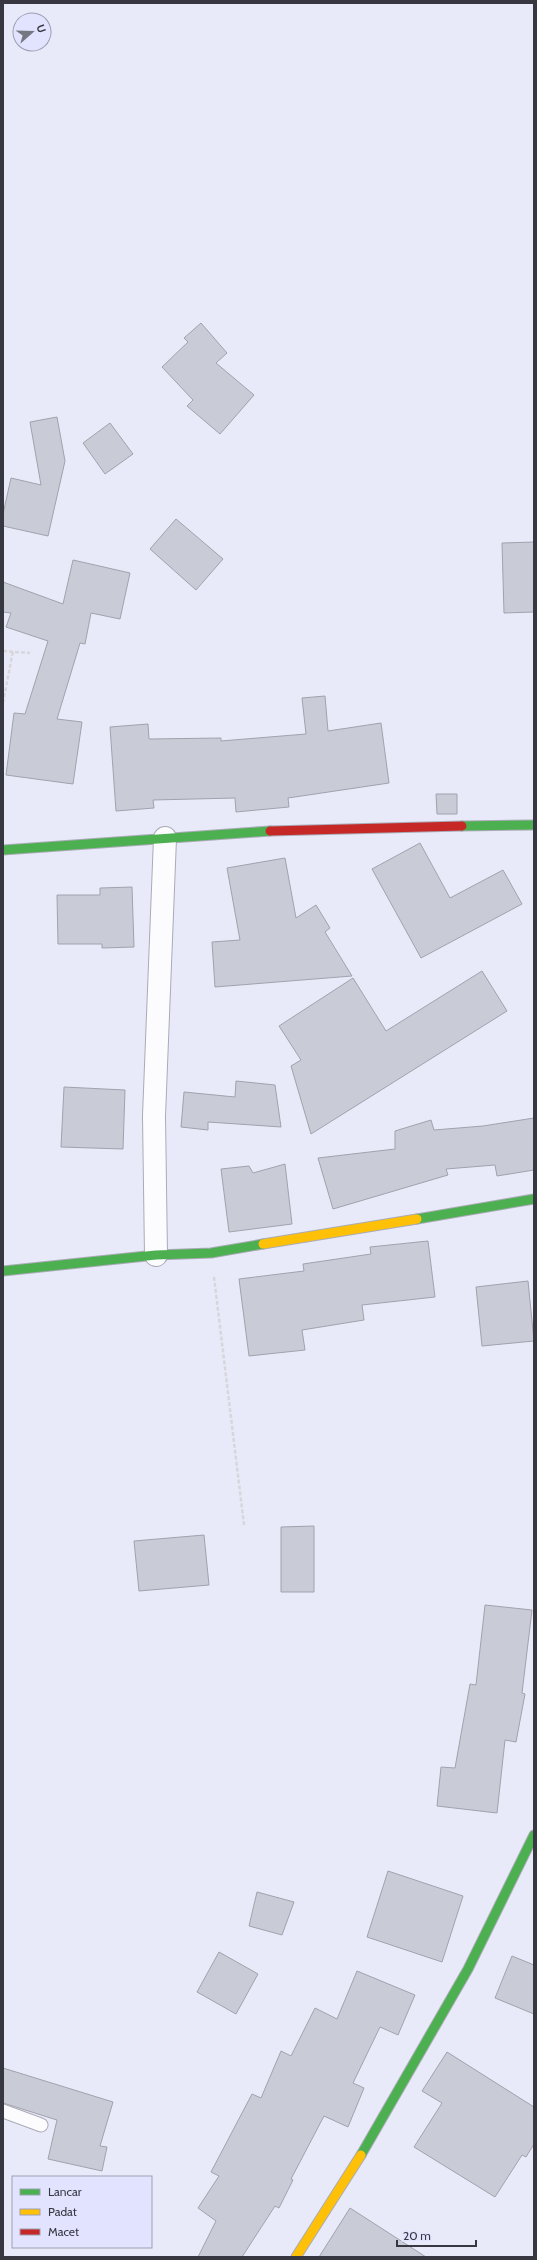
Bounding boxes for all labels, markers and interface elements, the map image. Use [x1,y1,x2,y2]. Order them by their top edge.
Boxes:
north arrow [12,12,52,52]
text: U [33,22,49,35]
legend [12,2176,152,2248]
text: Lancar [48,2184,82,2199]
text: Padat [48,2204,77,2219]
scale bar [397,2222,476,2248]
text: Macet [48,2224,79,2239]
text: 20 m [403,2228,431,2243]

